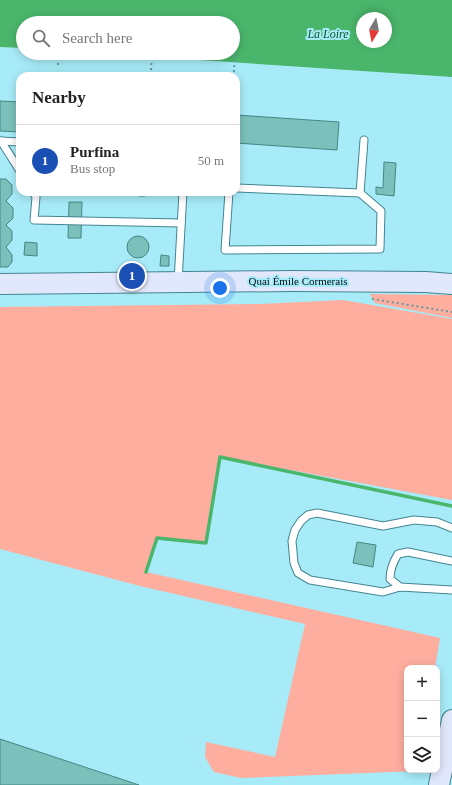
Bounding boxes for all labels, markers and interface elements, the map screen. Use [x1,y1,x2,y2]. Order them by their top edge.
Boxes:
north arrow [356,12,392,48]
search box [16,16,240,60]
icon: search [30,27,52,49]
water label: La Loire [306,27,349,41]
text: Search here [62,30,132,46]
text: Nearby [32,88,86,107]
text: Purfina [70,144,119,160]
text: 1 [42,153,48,168]
text: 50 m [198,153,224,168]
text: Bus stop [70,161,115,176]
pin: 1 [119,261,145,291]
street label: Quai Émile Cormerais [249,275,347,287]
your location [210,278,230,298]
map controls [404,665,440,773]
button: + [404,665,440,701]
button: − [404,701,440,737]
button: layers [404,737,440,773]

